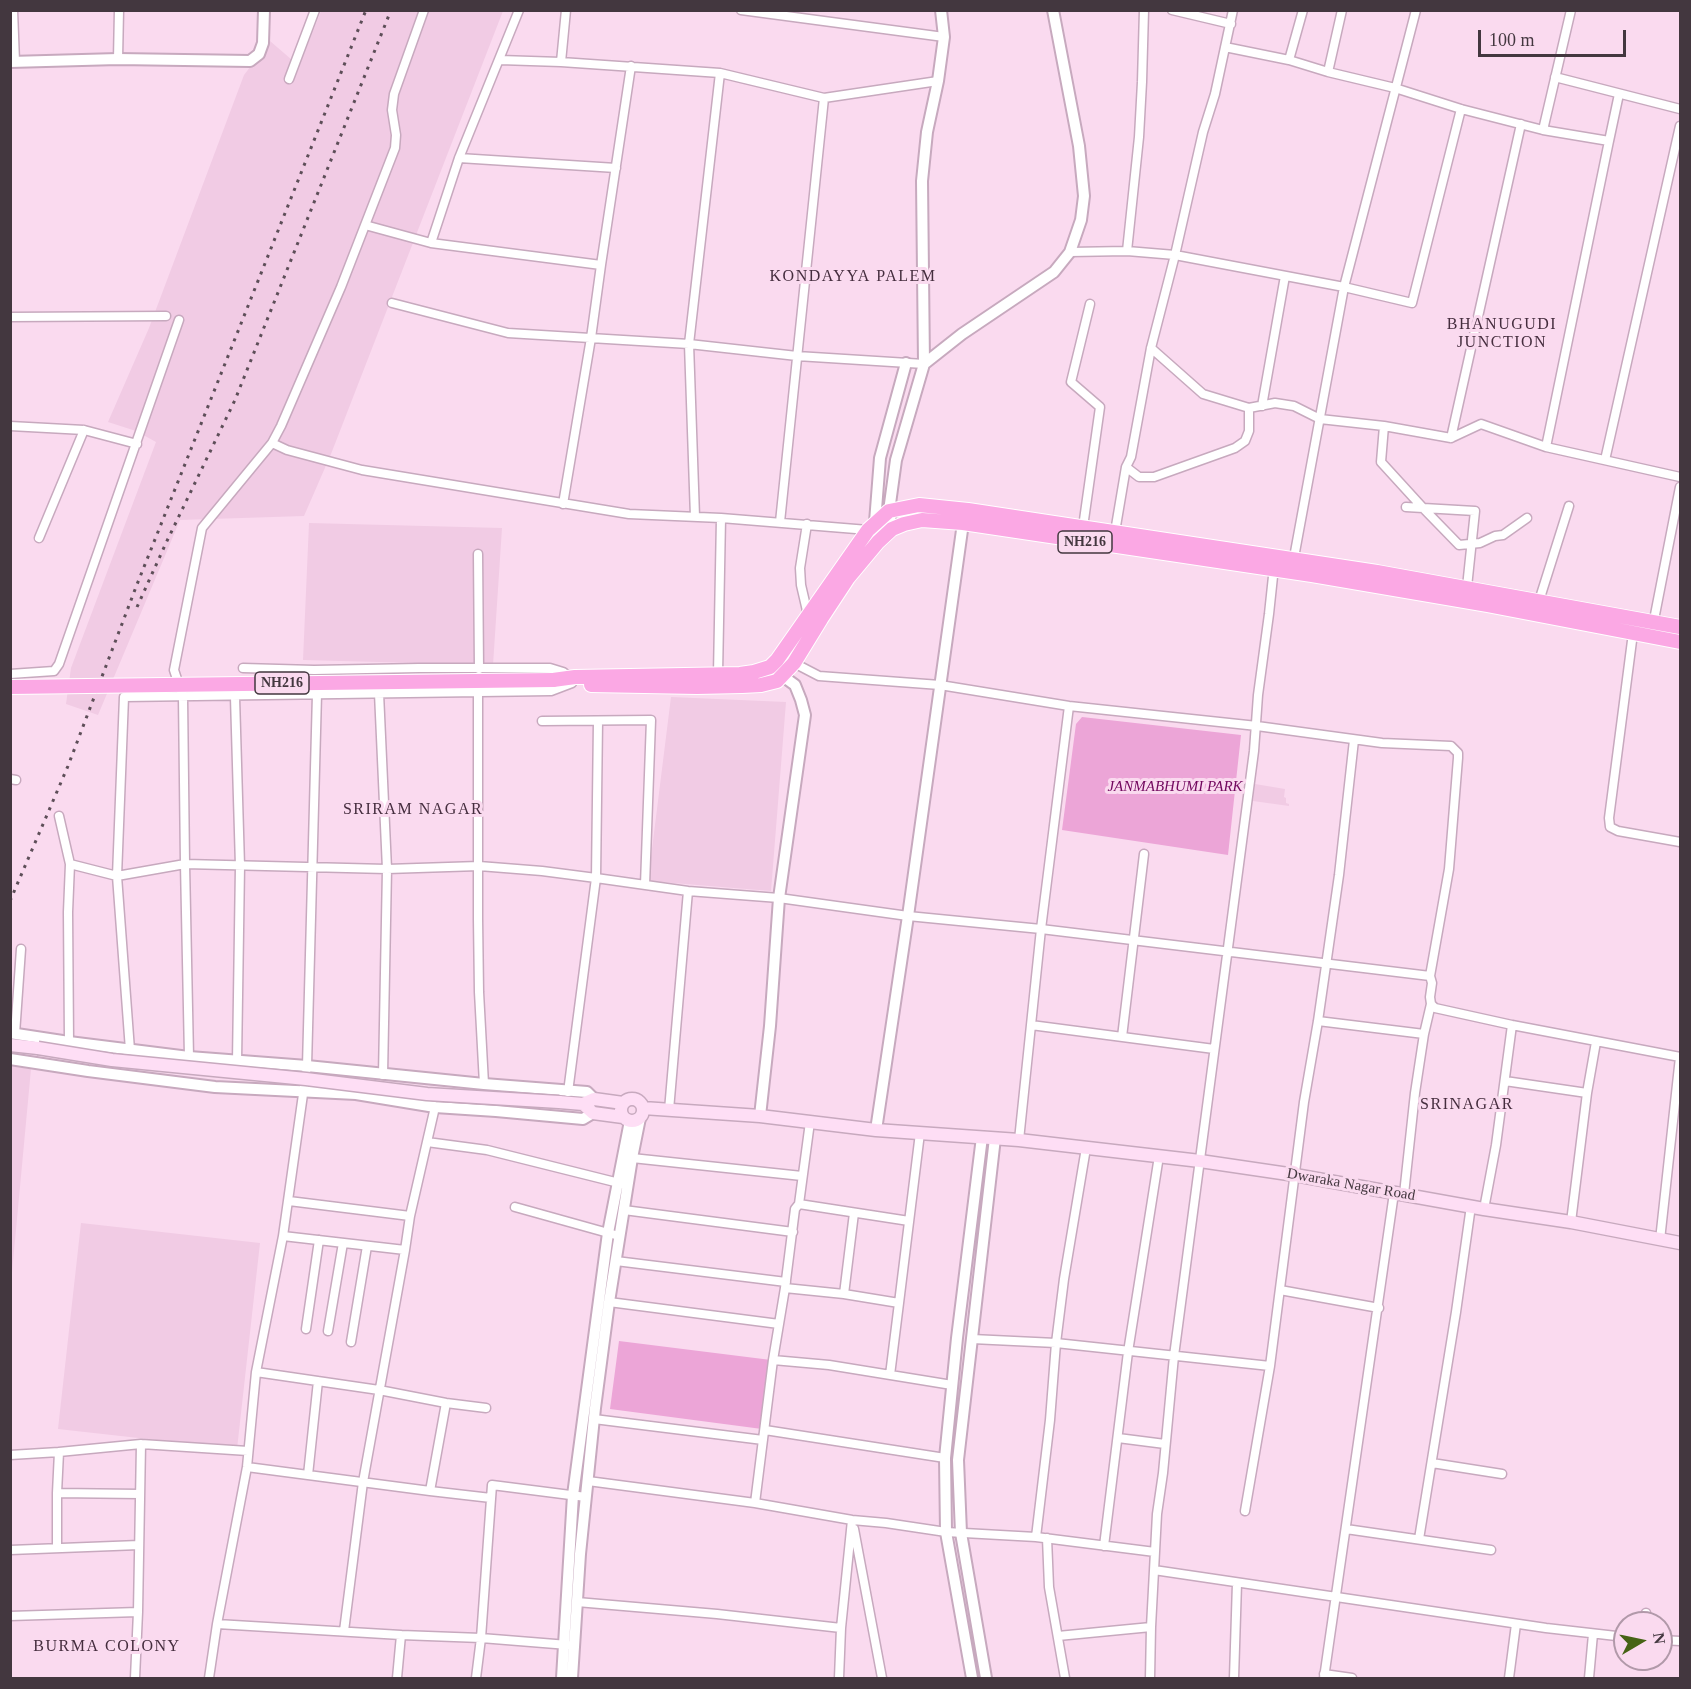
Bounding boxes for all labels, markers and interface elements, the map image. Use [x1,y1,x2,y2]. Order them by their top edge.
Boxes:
scale bar [1481,18,1630,56]
text: 100 m [1489,30,1535,50]
district label: KONDAYYA PALEM [770,267,936,287]
district label: BHANUGUDI JUNCTION [1447,315,1557,353]
road number: NH216 [1058,531,1112,553]
road number: NH216 [255,672,309,694]
park label: JANMABHUMI PARK [1107,778,1243,796]
district label: SRIRAM NAGAR [343,800,483,820]
district label: SRINAGAR [1420,1095,1514,1115]
street label: Dwaraka Nagar Road [1285,1165,1417,1205]
north arrow [1613,1611,1673,1671]
text: N [1650,1631,1669,1645]
district label: BURMA COLONY [33,1637,181,1657]

